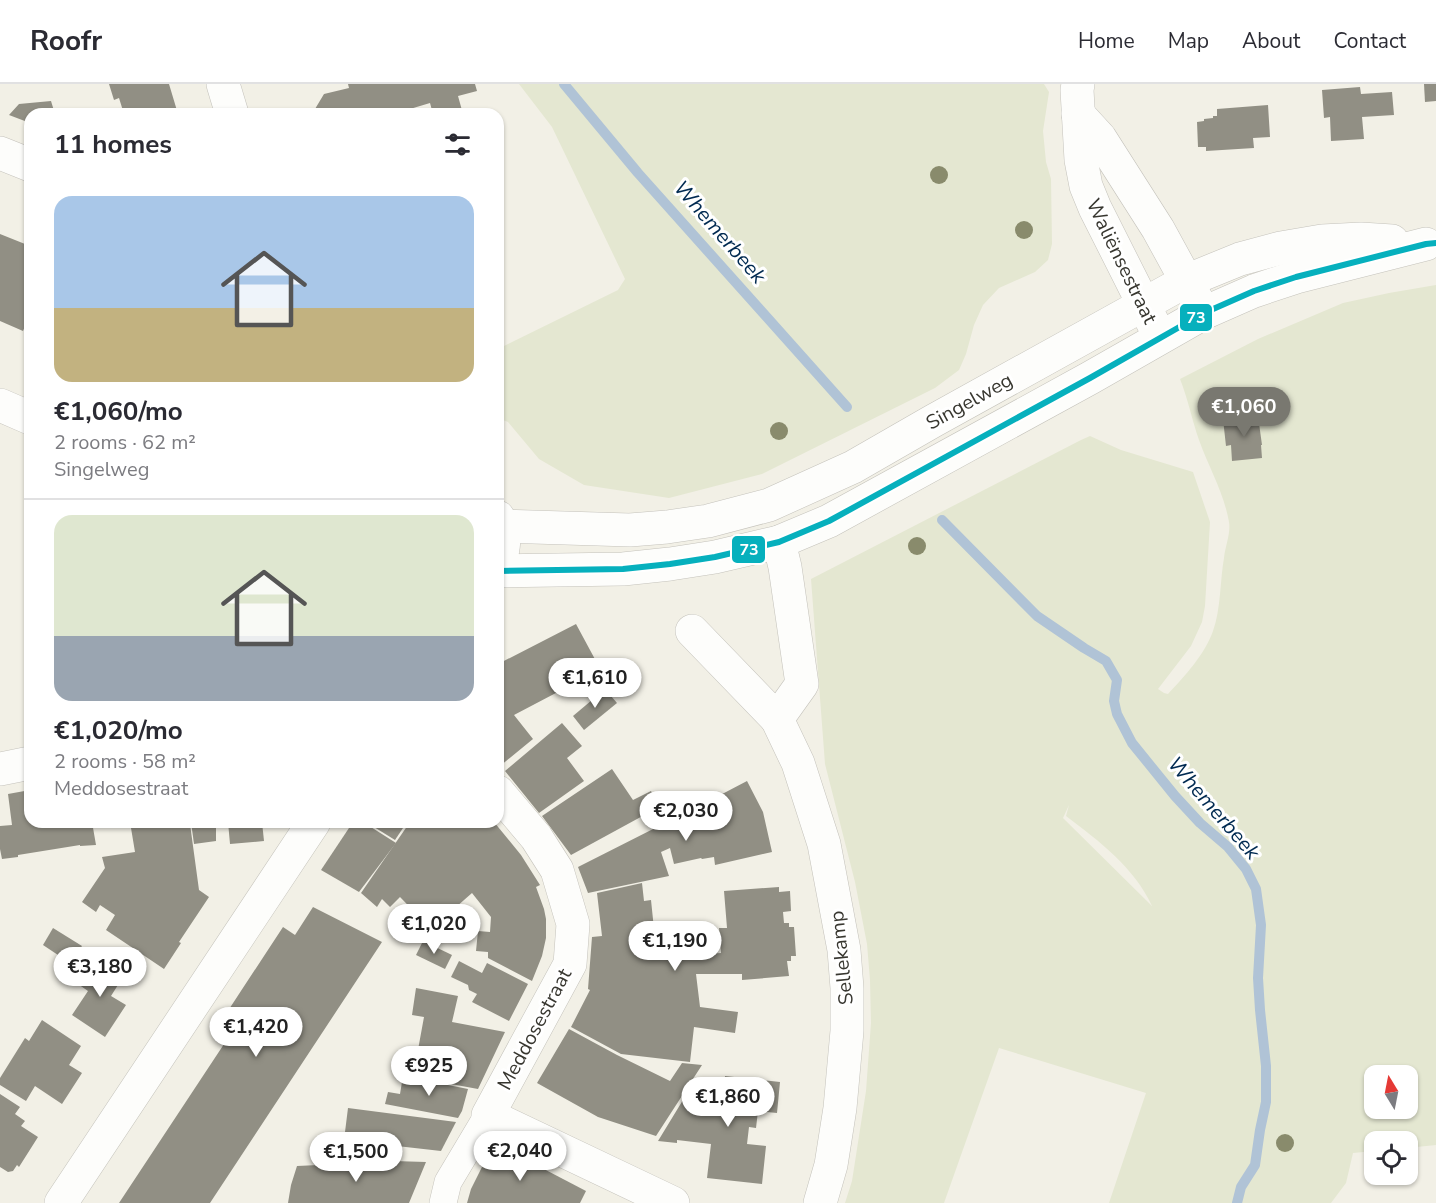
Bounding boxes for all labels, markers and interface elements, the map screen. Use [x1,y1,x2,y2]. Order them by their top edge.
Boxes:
text: Roofr [30,22,102,60]
text: Home [1078,27,1135,55]
text: Map [1168,27,1209,55]
text: About [1242,27,1300,55]
text: Contact [1333,27,1406,55]
text: 11 homes [54,127,172,162]
icon: filters [441,128,474,161]
water label: Whemerbeek [667,175,773,290]
street label: Waliënsestraat [1080,194,1164,329]
icon: home [210,235,318,343]
line badge: 73 [1179,303,1213,332]
text: 73 [1186,307,1206,329]
street label: Singelweg [921,367,1018,436]
pin: €1,060 [1195,387,1293,438]
text: €1,060 [1212,393,1276,420]
text: €1,060/mo [54,394,183,429]
text: 2 rooms · 62 m² [54,429,196,456]
text: Singelweg [54,456,149,483]
line badge: 73 [731,535,766,564]
text: 73 [739,539,759,561]
icon: home [210,554,318,662]
pin: €1,610 [546,658,644,709]
text: €1,610 [563,664,627,691]
text: €1,020/mo [54,713,183,748]
text: 2 rooms · 58 m² [54,748,196,775]
water label: Whemerbeek [1161,751,1267,866]
text: Meddosestraat [54,775,188,802]
pin: €2,030 [637,791,735,842]
text: €2,030 [654,797,718,824]
pin: €1,020 [385,904,483,955]
street label: Sellekamp [823,909,860,1006]
text: €1,020 [402,910,466,937]
pin: €1,190 [626,921,724,972]
text: €1,190 [643,927,707,954]
pin: €3,180 [51,947,149,998]
text: €3,180 [68,953,132,980]
street label: Meddosestraat [491,963,578,1095]
pin: €1,420 [207,1007,305,1058]
text: €1,420 [224,1013,288,1040]
pin: €925 [393,1046,465,1097]
text: €925 [405,1052,453,1079]
north arrow [1364,1065,1418,1119]
map controls [1364,1065,1418,1185]
pin: €1,860 [679,1077,777,1128]
text: €1,860 [696,1083,760,1110]
pin: €2,040 [471,1131,569,1182]
button: locate [1364,1131,1418,1185]
pin: €1,500 [307,1132,405,1183]
text: €2,040 [488,1137,552,1164]
text: €1,500 [324,1138,388,1165]

